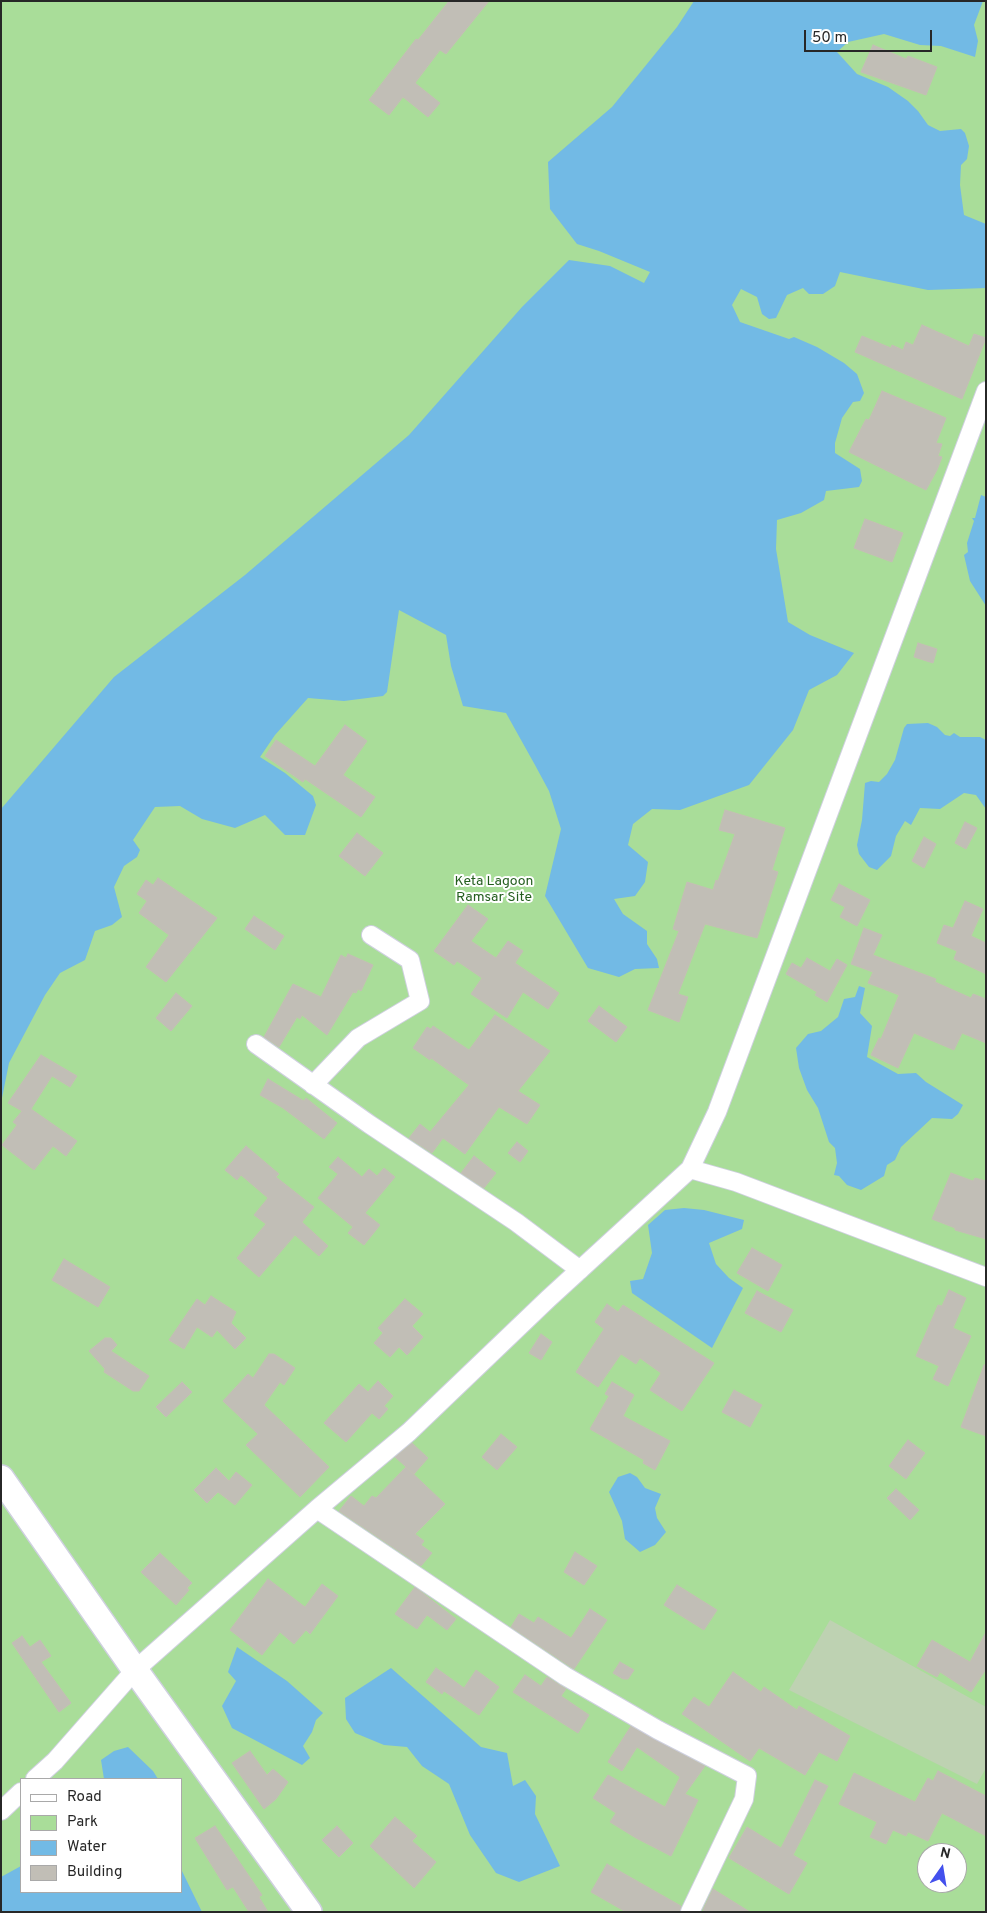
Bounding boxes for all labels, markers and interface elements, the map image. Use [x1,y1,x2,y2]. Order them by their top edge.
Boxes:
scale bar [807,20,934,52]
text: 50 m [812,29,847,48]
park label: Keta Lagoon Ramsar Site [455,874,533,906]
legend [20,1778,182,1893]
text: Road [67,1788,102,1807]
text: Park [67,1813,98,1832]
text: Water [67,1838,106,1857]
north arrow [917,1843,967,1893]
text: N [938,1844,952,1863]
text: Building [67,1863,122,1882]

